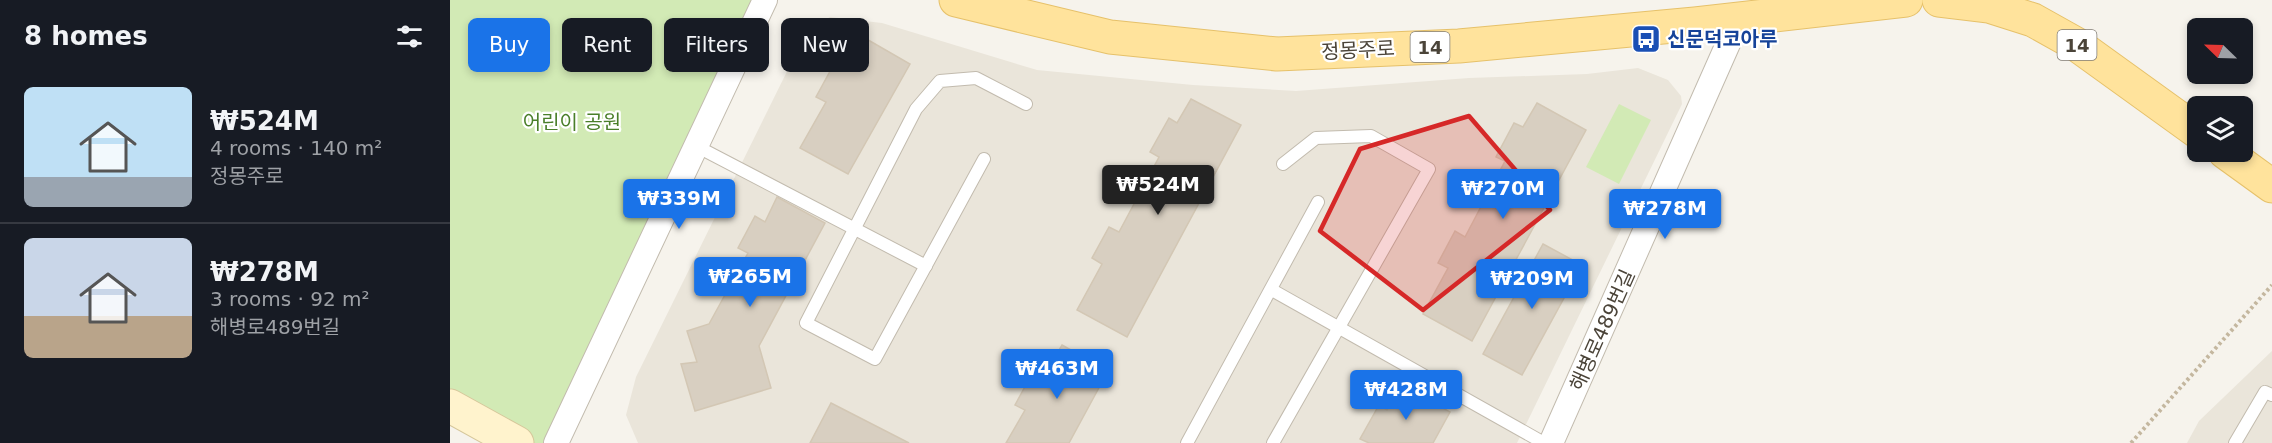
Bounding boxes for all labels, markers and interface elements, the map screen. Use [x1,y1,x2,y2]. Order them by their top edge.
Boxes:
chip: Buy [468,18,550,72]
chip: Rent [562,18,652,72]
chip: Filters [664,18,769,72]
chip: New [781,18,869,72]
north arrow [2187,18,2253,84]
map controls [2187,18,2253,162]
icon: filters [393,20,426,53]
text: 8 homes [24,21,148,51]
bus stop icon: 신문덕코아루 [1630,23,1662,55]
place label: 신문덕코아루 [1667,27,1777,51]
road number: 14 [2058,30,2096,60]
road number: 14 [1410,32,1450,62]
street label: 정몽주로 [1321,36,1395,64]
button: layers [2187,96,2253,162]
text: ₩524M [210,106,319,136]
park label: 어린이 공원 [523,110,621,134]
icon: home [72,111,144,183]
text: 4 rooms · 140 m² [210,136,382,160]
text: 정몽주로 [210,164,284,188]
pin: ₩524M [1116,165,1200,216]
pin: ₩270M [1461,169,1545,220]
text: ₩524M [1116,172,1200,196]
text: ₩270M [1461,176,1545,200]
pin: ₩339M [637,179,721,230]
text: ₩339M [637,186,721,210]
pin: ₩278M [1623,189,1707,240]
text: ₩278M [1623,196,1707,220]
text: ₩278M [210,257,319,287]
pin: ₩265M [708,257,792,308]
pin: ₩209M [1490,259,1574,310]
icon: home [72,262,144,334]
text: ₩265M [708,264,792,288]
text: ₩209M [1490,266,1574,290]
street label: 해병로489번길 [1565,266,1639,394]
text: 3 rooms · 92 m² [210,287,370,311]
text: 해병로489번길 [210,315,340,339]
pin: ₩463M [1015,349,1099,400]
text: ₩463M [1015,356,1099,380]
pin: ₩428M [1364,370,1448,421]
text: ₩428M [1364,377,1448,401]

